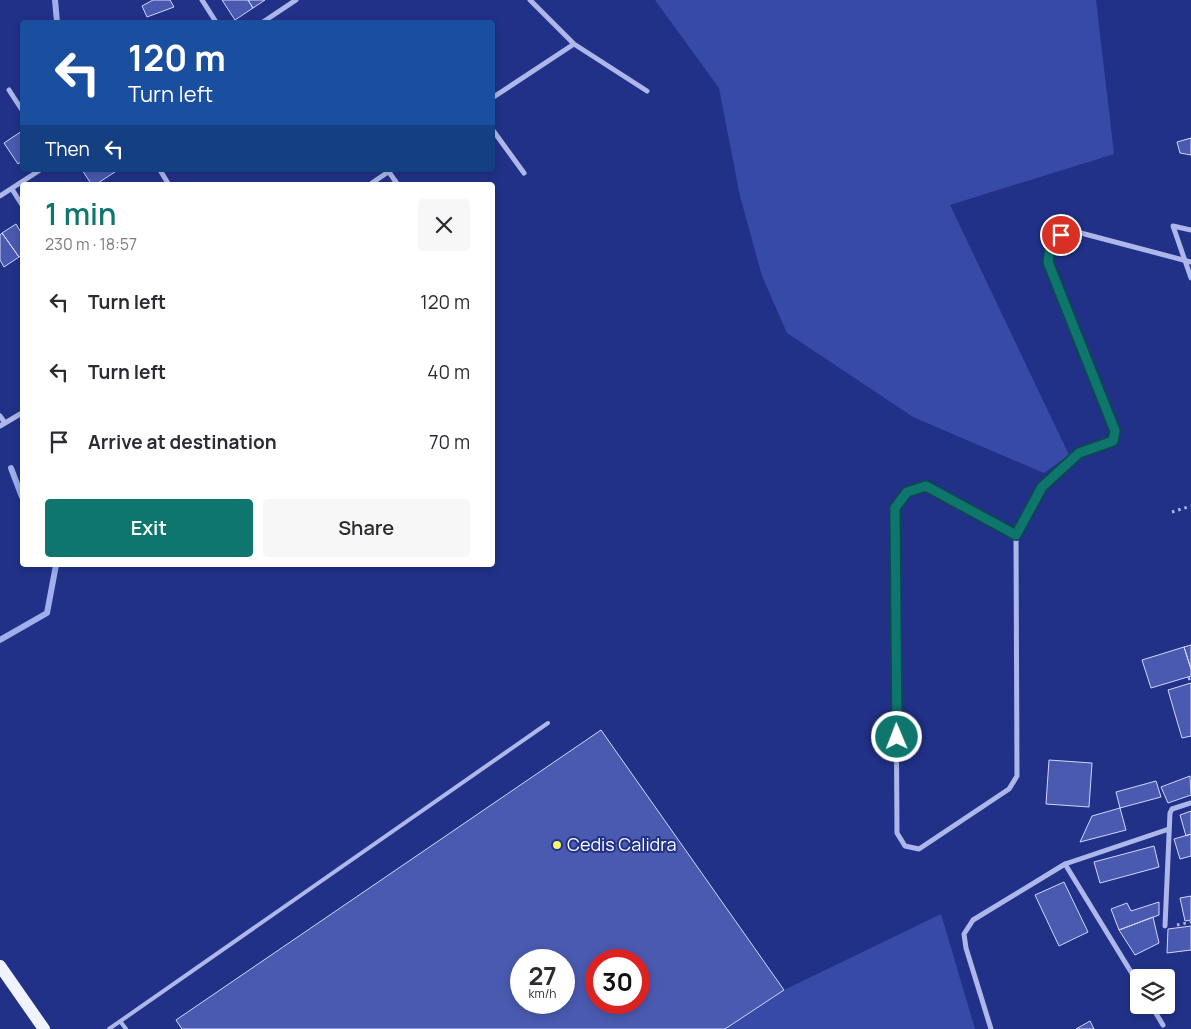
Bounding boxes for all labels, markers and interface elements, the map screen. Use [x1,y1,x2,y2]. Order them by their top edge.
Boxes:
text: 120 m [128,34,226,82]
icon: left [45,40,110,105]
text: Turn left [128,79,213,109]
icon: left [100,135,128,163]
text: Then [45,136,90,162]
text: 1 min [45,193,117,234]
button: close [418,199,470,251]
pin [1040,214,1082,256]
icon: arrive [1047,221,1075,249]
text: 230 m · 18:57 [45,233,137,255]
icon: left [45,288,73,316]
text: Turn left [88,289,166,315]
text: 120 m [420,289,470,315]
icon: left [45,358,73,386]
text: Turn left [88,359,166,385]
text: 40 m [427,359,470,385]
icon: arrive [45,428,73,456]
text: Arrive at destination [88,429,277,455]
text: 70 m [429,429,470,455]
button: Exit [45,499,253,557]
button: Share [263,499,470,557]
position arrow [870,710,922,762]
place label: Cedis Calidra [567,832,676,856]
marker: Cedis Calidra [551,839,563,851]
speed limit sign: 30 [585,949,650,1014]
text: 27 [528,958,557,993]
map controls [1130,969,1175,1014]
button: layers [1130,969,1175,1014]
text: km/h [529,985,556,1002]

